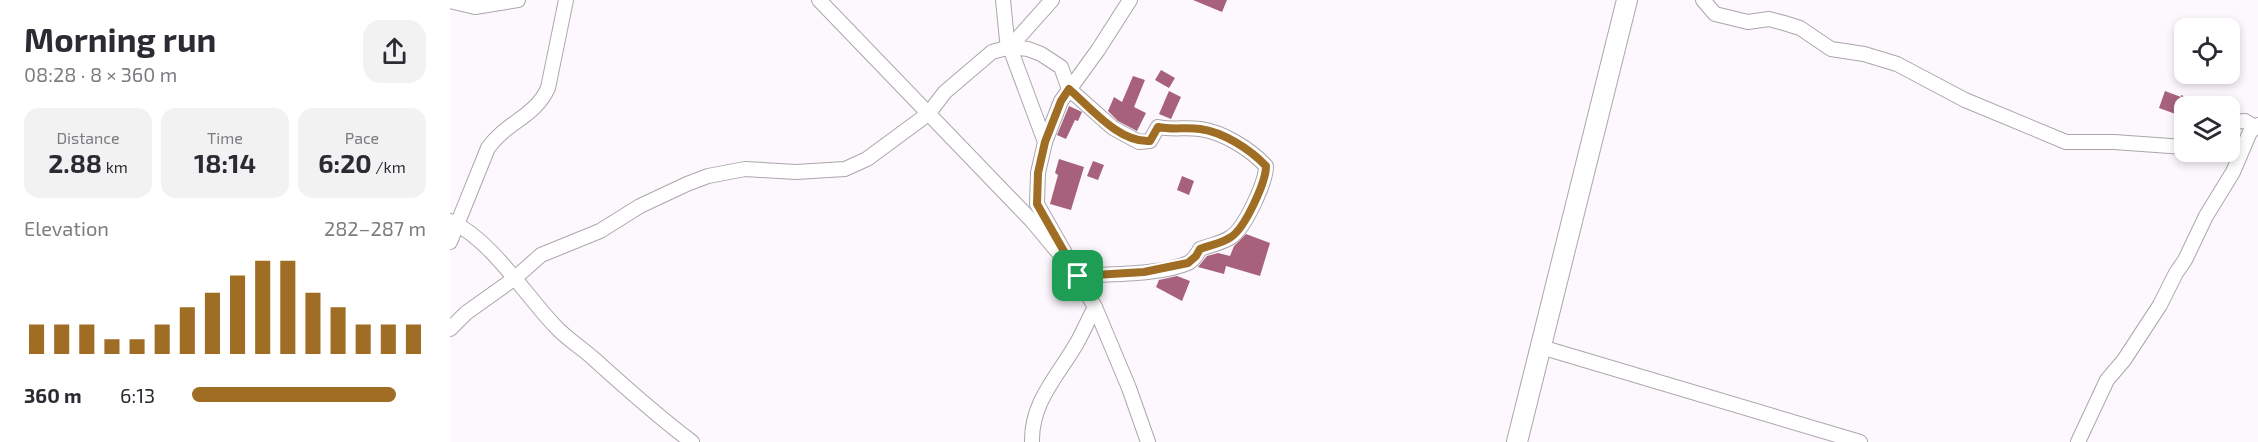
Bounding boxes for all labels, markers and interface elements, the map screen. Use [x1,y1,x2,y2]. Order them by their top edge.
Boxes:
map controls [2174,18,2240,162]
button: locate [2174,18,2240,84]
text: Morning run [24,19,216,59]
button: share [363,20,426,83]
text: 08:28 · 8 × 360 m [24,62,177,86]
button: layers [2174,96,2240,162]
text: Distance [56,128,120,147]
text: Time [207,128,243,147]
text: Pace [345,128,379,147]
text: 2.88 [48,147,102,178]
text: 18:14 [194,147,256,178]
text: 6:20 [318,147,372,178]
text: km [102,157,128,176]
text: /km [372,157,406,176]
text: Elevation [24,216,109,240]
text: 282–287 m [324,216,426,240]
pin [1052,250,1103,301]
icon: arrive [1061,259,1094,292]
text: 360 m [24,383,82,407]
text: 6:13 [120,383,155,407]

